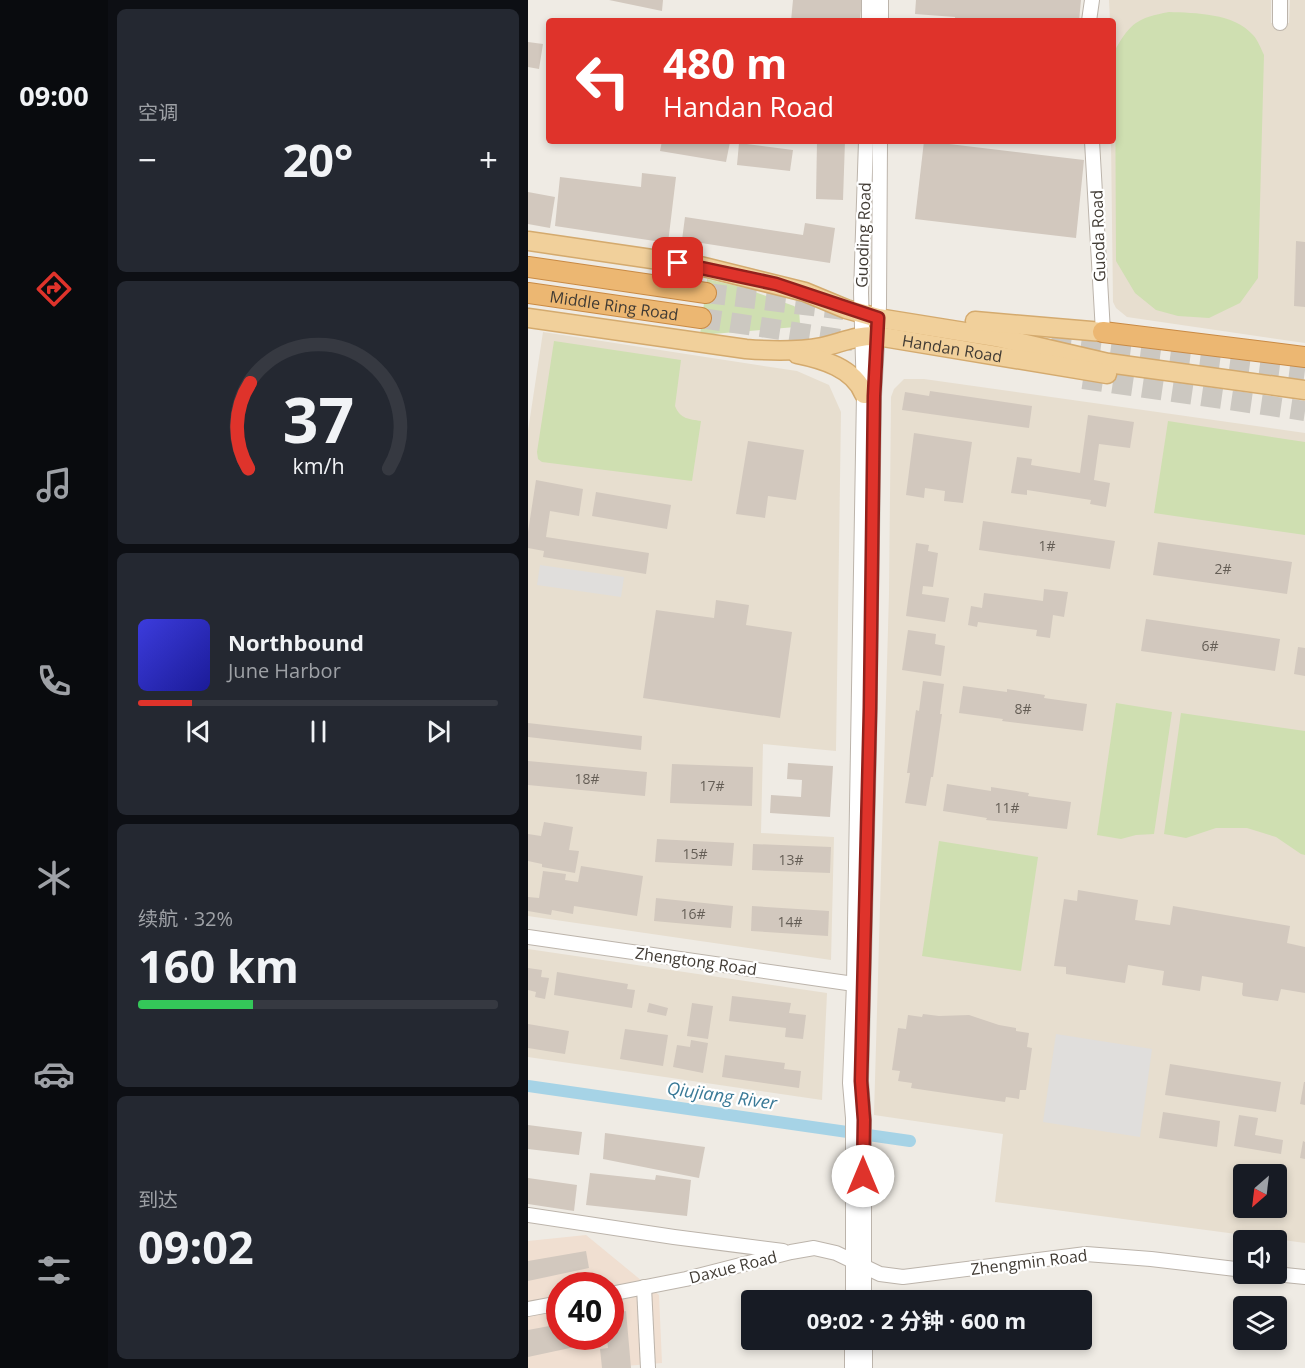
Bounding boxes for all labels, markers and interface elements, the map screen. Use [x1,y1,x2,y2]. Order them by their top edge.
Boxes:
text: 480 m [663,34,787,91]
icon: left [564,42,642,120]
text: 09:00 [19,77,89,114]
text: Handan Road [663,88,834,125]
text: 空调 [138,99,178,126]
text: 20° [283,129,353,190]
text: − [138,137,157,182]
text: + [479,137,498,182]
street label: Guoding Road [850,182,876,288]
street label: Guoda Road [1085,190,1111,282]
pin [652,237,703,288]
icon: arrive [661,246,694,279]
icon: directions [33,268,75,310]
street label: Middle Ring Road [548,285,680,326]
street label: Handan Road [900,329,1004,368]
text: 37 [282,376,354,461]
text: km/h [292,452,344,481]
icon: music [33,464,75,506]
house number: 1# [1038,536,1056,555]
house number: 2# [1214,559,1232,578]
text: Northbound [228,627,364,657]
house number: 6# [1201,636,1219,655]
text: June Harbor [228,657,341,684]
icon: phone [33,660,75,702]
house number: 8# [1014,699,1032,718]
icon: previous [182,715,215,748]
icon: pause [302,715,335,748]
icon: next [422,715,455,748]
house number: 18# [574,769,600,788]
house number: 17# [699,776,725,795]
house number: 11# [994,798,1020,817]
house number: 15# [682,844,708,863]
house number: 13# [778,850,804,869]
icon: climate [33,857,75,899]
house number: 16# [680,904,706,923]
text: 续航 · 32% [138,905,233,932]
house number: 14# [777,912,803,931]
text: 160 km [138,935,299,996]
street label: Zhengtong Road [634,942,758,980]
icon: car [33,1053,75,1095]
water label: Qiujiang River [665,1075,779,1115]
position arrow [831,1144,895,1208]
north arrow [1233,1164,1287,1218]
map controls [1233,1164,1287,1350]
text: 到达 [138,1186,178,1213]
text: 09:02 [138,1216,254,1277]
button: sound [1233,1230,1287,1284]
street label: Zhengmin Road [969,1244,1089,1280]
street label: Daxue Road [687,1245,779,1289]
icon: filters [33,1249,75,1291]
speed limit sign: 40 [546,1272,624,1350]
button: layers [1233,1296,1287,1350]
text: 09:02 · 2 分钟 · 600 m [807,1305,1026,1335]

